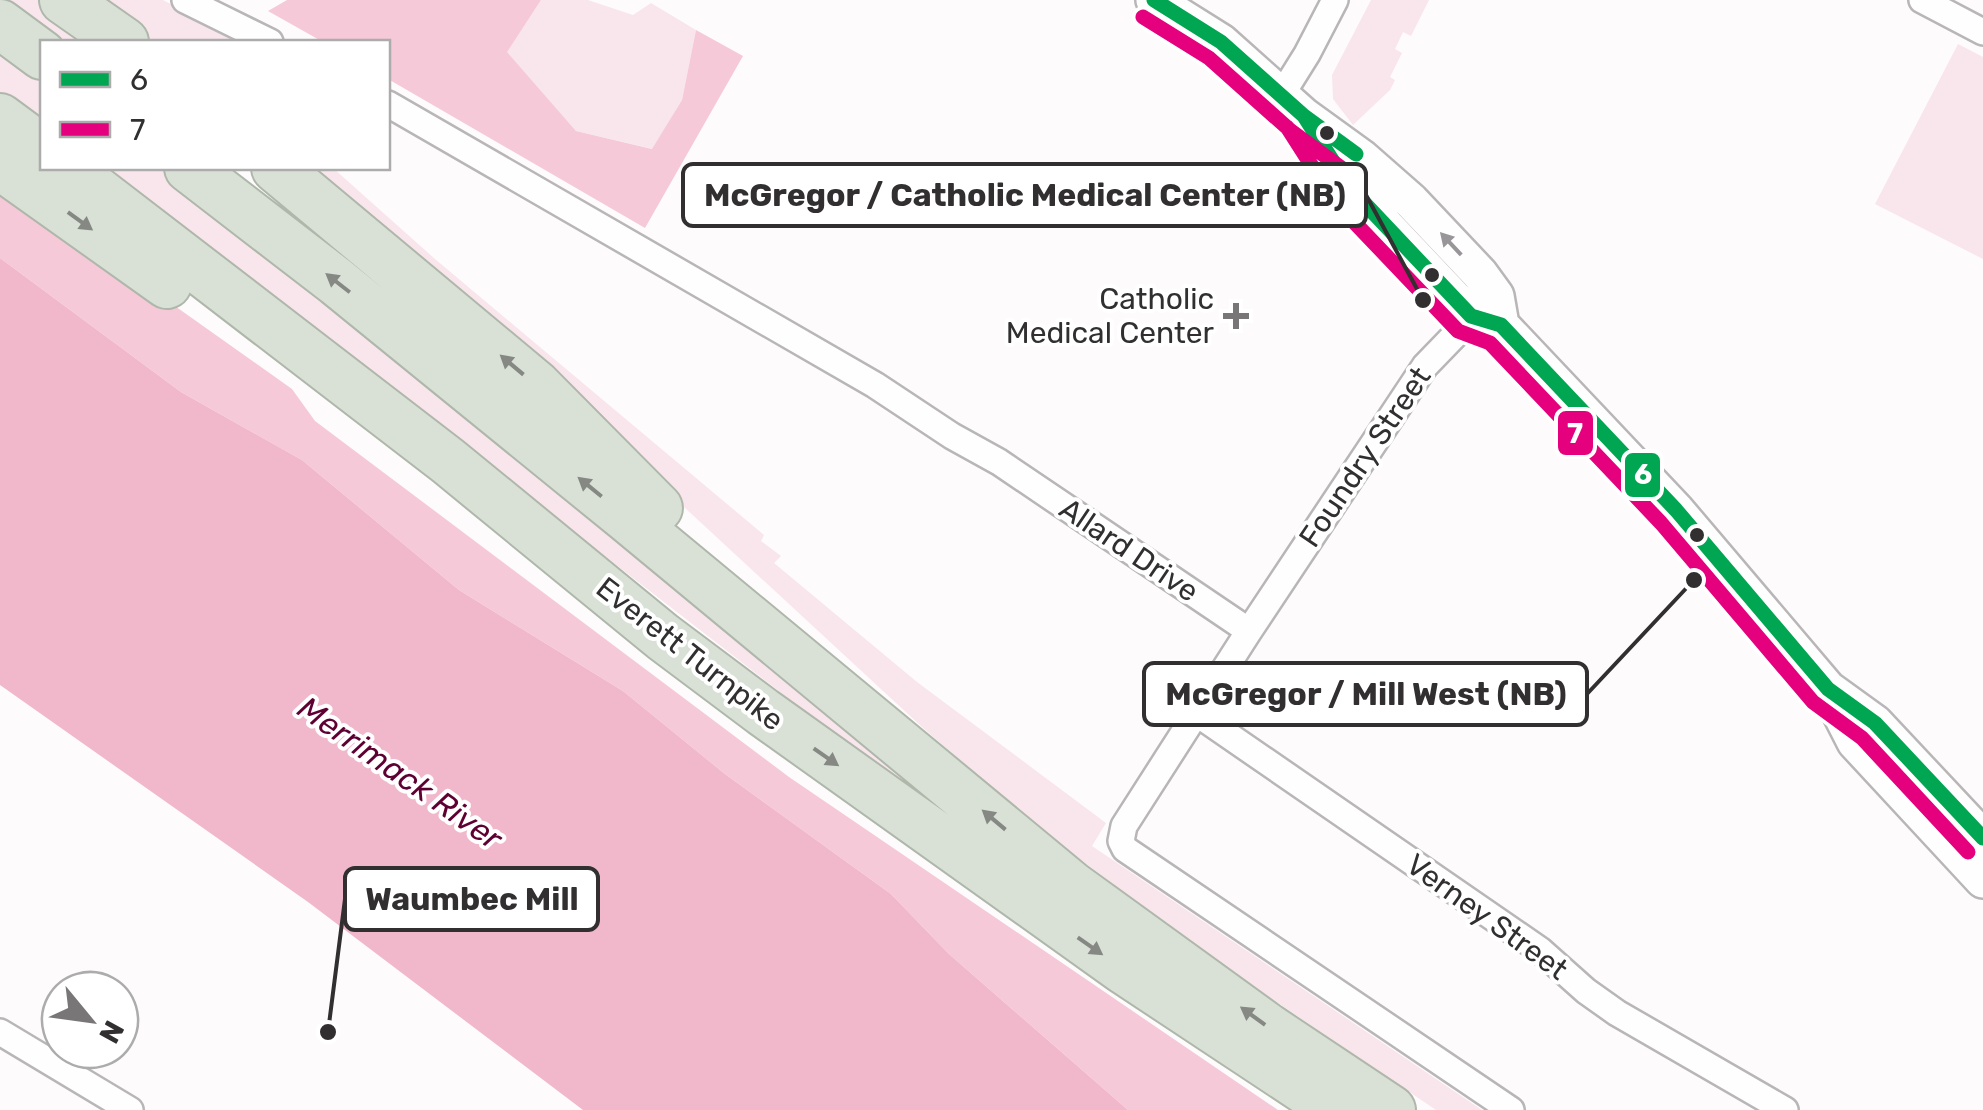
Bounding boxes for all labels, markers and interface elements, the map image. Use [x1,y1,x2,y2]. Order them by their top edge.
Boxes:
legend [40,40,390,170]
text: 6 [130,62,148,98]
text: 7 [130,112,145,148]
unlabelled marker [1317,123,1337,143]
callout: McGregor / Catholic Medical Center (NB) [683,164,1366,226]
text: McGregor / Catholic Medical Center (NB) [704,176,1346,214]
one-way arrow [67,211,93,230]
one-way arrow [1440,233,1463,257]
unlabelled marker [1422,265,1442,285]
one-way arrow [325,273,350,294]
place label: Catholic Medical Center [1006,281,1215,351]
marker: Catholic Medical Center [1223,303,1249,329]
one-way arrow [500,355,525,377]
street label: Foundry Street [1291,360,1439,554]
line badge: 7 [1556,409,1595,457]
text: 7 [1567,417,1583,450]
line badge: 6 [1623,451,1662,499]
text: 6 [1634,458,1652,491]
one-way arrow [578,477,603,498]
street label: Allard Drive [1053,490,1205,610]
unlabelled marker [1687,525,1707,545]
street label: Everett Turnpike [589,570,791,738]
callout: McGregor / Mill West (NB) [1144,663,1587,725]
text: McGregor / Mill West (NB) [1165,675,1567,713]
water label: Merrimack River [291,688,511,859]
one-way arrow [812,747,839,766]
one-way arrow [982,809,1007,831]
street label: Verney Street [1399,846,1575,988]
callout: Waumbec Mill [345,868,598,930]
text: Waumbec Mill [365,880,579,918]
one-way arrow [1077,936,1104,955]
north arrow [40,970,140,1070]
one-way arrow [1239,1007,1266,1027]
text: N [92,1015,131,1049]

